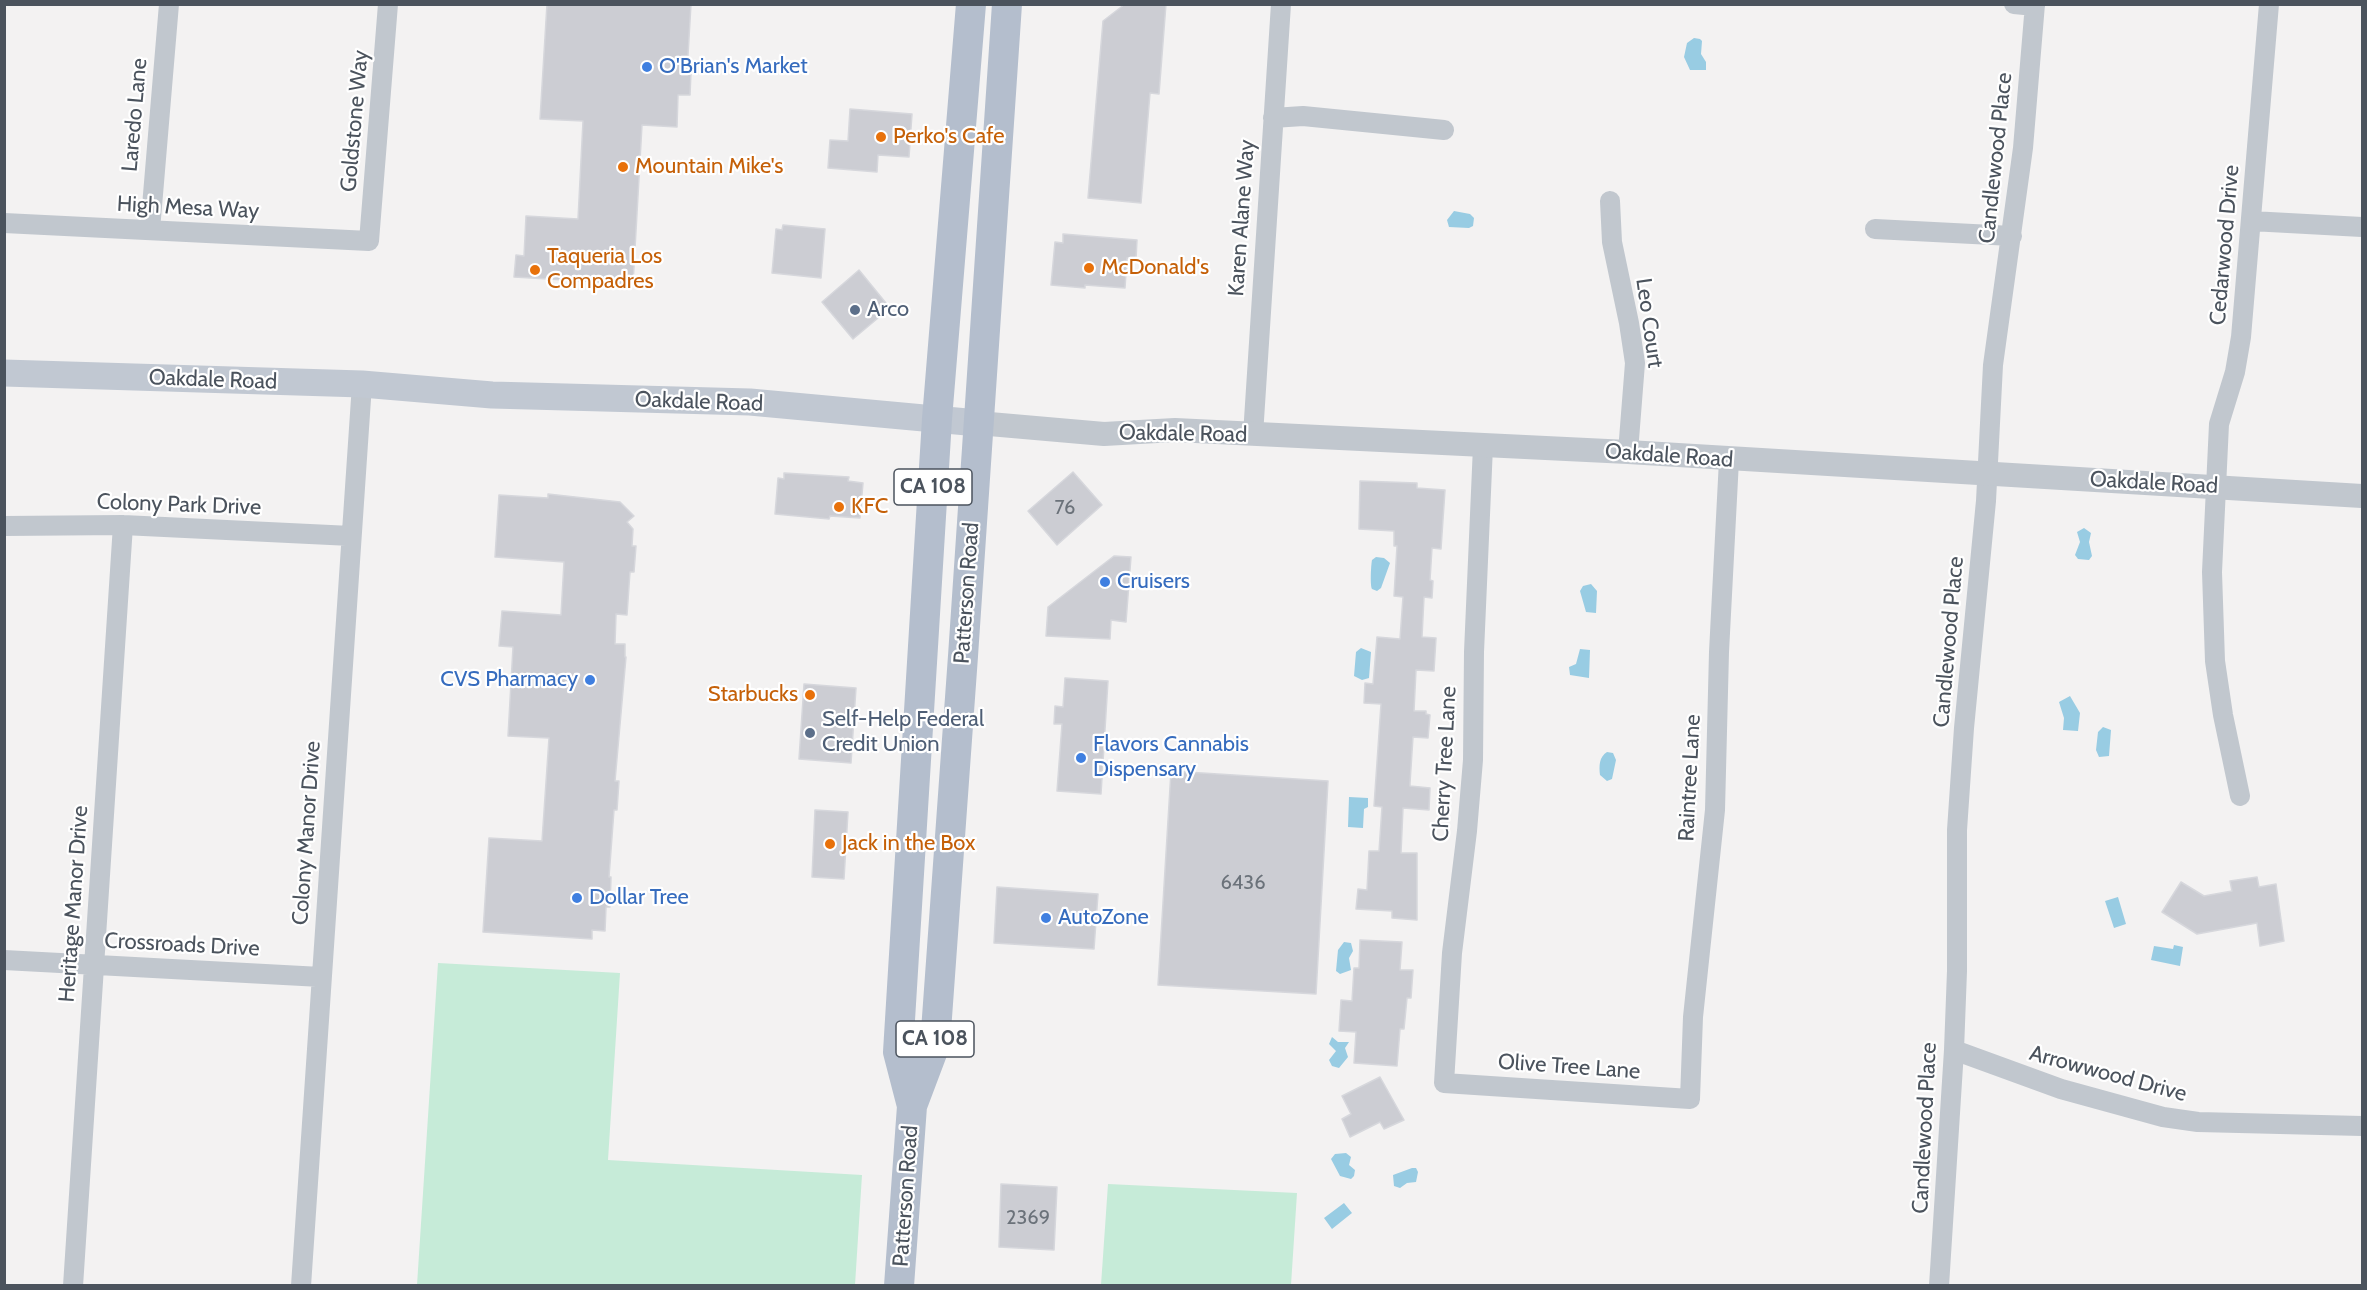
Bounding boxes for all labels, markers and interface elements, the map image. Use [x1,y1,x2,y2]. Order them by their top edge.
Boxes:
street label: Goldstone Way [336,49,374,193]
place label: O'Brian's Market [659,54,808,80]
street label: Laredo Lane [117,57,153,173]
marker: O'Brian's Market [640,60,654,74]
street label: Candlewood Place [1974,71,2018,245]
place label: Perko's Cafe [893,124,1004,150]
marker: Perko's Cafe [874,130,888,144]
street label: Karen Alane Way [1223,139,1261,297]
place label: Mountain Mike's [635,154,783,180]
marker: Mountain Mike's [616,160,630,174]
street label: Cedarwood Drive [2205,164,2245,326]
street label: High Mesa Way [116,191,260,225]
place label: Taqueria Los Compadres [547,244,662,296]
place label: McDonald's [1101,255,1209,281]
marker: McDonald's [1082,261,1096,275]
marker: Taqueria Los Compadres [528,263,542,277]
street label: Leo Court [1630,276,1668,370]
place label: Arco [867,297,909,323]
marker: Arco [848,303,862,317]
street label: Oakdale Road [148,365,278,395]
street label: Oakdale Road [634,387,764,417]
street label: Oakdale Road [1119,420,1247,448]
street label: Oakdale Road [1604,438,1734,474]
street label: Oakdale Road [2089,466,2219,500]
road number: CA 108 [894,469,972,505]
street label: Colony Park Drive [96,489,262,521]
place label: KFC [851,494,888,520]
house number: 76 [1055,496,1075,520]
marker: KFC [832,500,846,514]
street label: Patterson Road [949,521,985,665]
street label: Candlewood Place [1928,555,1970,729]
place label: Cruisers [1117,569,1190,595]
marker: Cruisers [1098,575,1112,589]
place label: CVS Pharmacy [440,667,578,693]
marker: CVS Pharmacy [583,673,597,687]
place label: Starbucks [708,682,798,708]
street label: Cherry Tree Lane [1428,686,1462,842]
marker: Starbucks [803,688,817,702]
place label: Self-Help Federal Credit Union [822,707,984,758]
street label: Raintree Lane [1673,714,1707,842]
marker: Self-Help Federal Credit Union [803,726,817,740]
place label: Flavors Cannabis Dispensary [1093,732,1249,784]
street label: Colony Manor Drive [287,740,327,926]
marker: Flavors Cannabis Dispensary [1074,751,1088,765]
street label: Heritage Manor Drive [54,805,94,1003]
place label: Jack in the Box [842,831,975,857]
marker: Jack in the Box [823,837,837,851]
house number: 6436 [1220,871,1266,895]
place label: Dollar Tree [589,885,689,911]
marker: Dollar Tree [570,891,584,905]
place label: AutoZone [1058,905,1149,931]
marker: AutoZone [1039,911,1053,925]
street label: Crossroads Drive [104,928,260,962]
road number: CA 108 [896,1021,974,1057]
street label: Arrowwood Drive [2027,1040,2189,1108]
street label: Candlewood Place [1907,1042,1943,1214]
street label: Olive Tree Lane [1497,1049,1641,1085]
street label: Patterson Road [888,1124,924,1268]
house number: 2369 [1006,1206,1050,1230]

